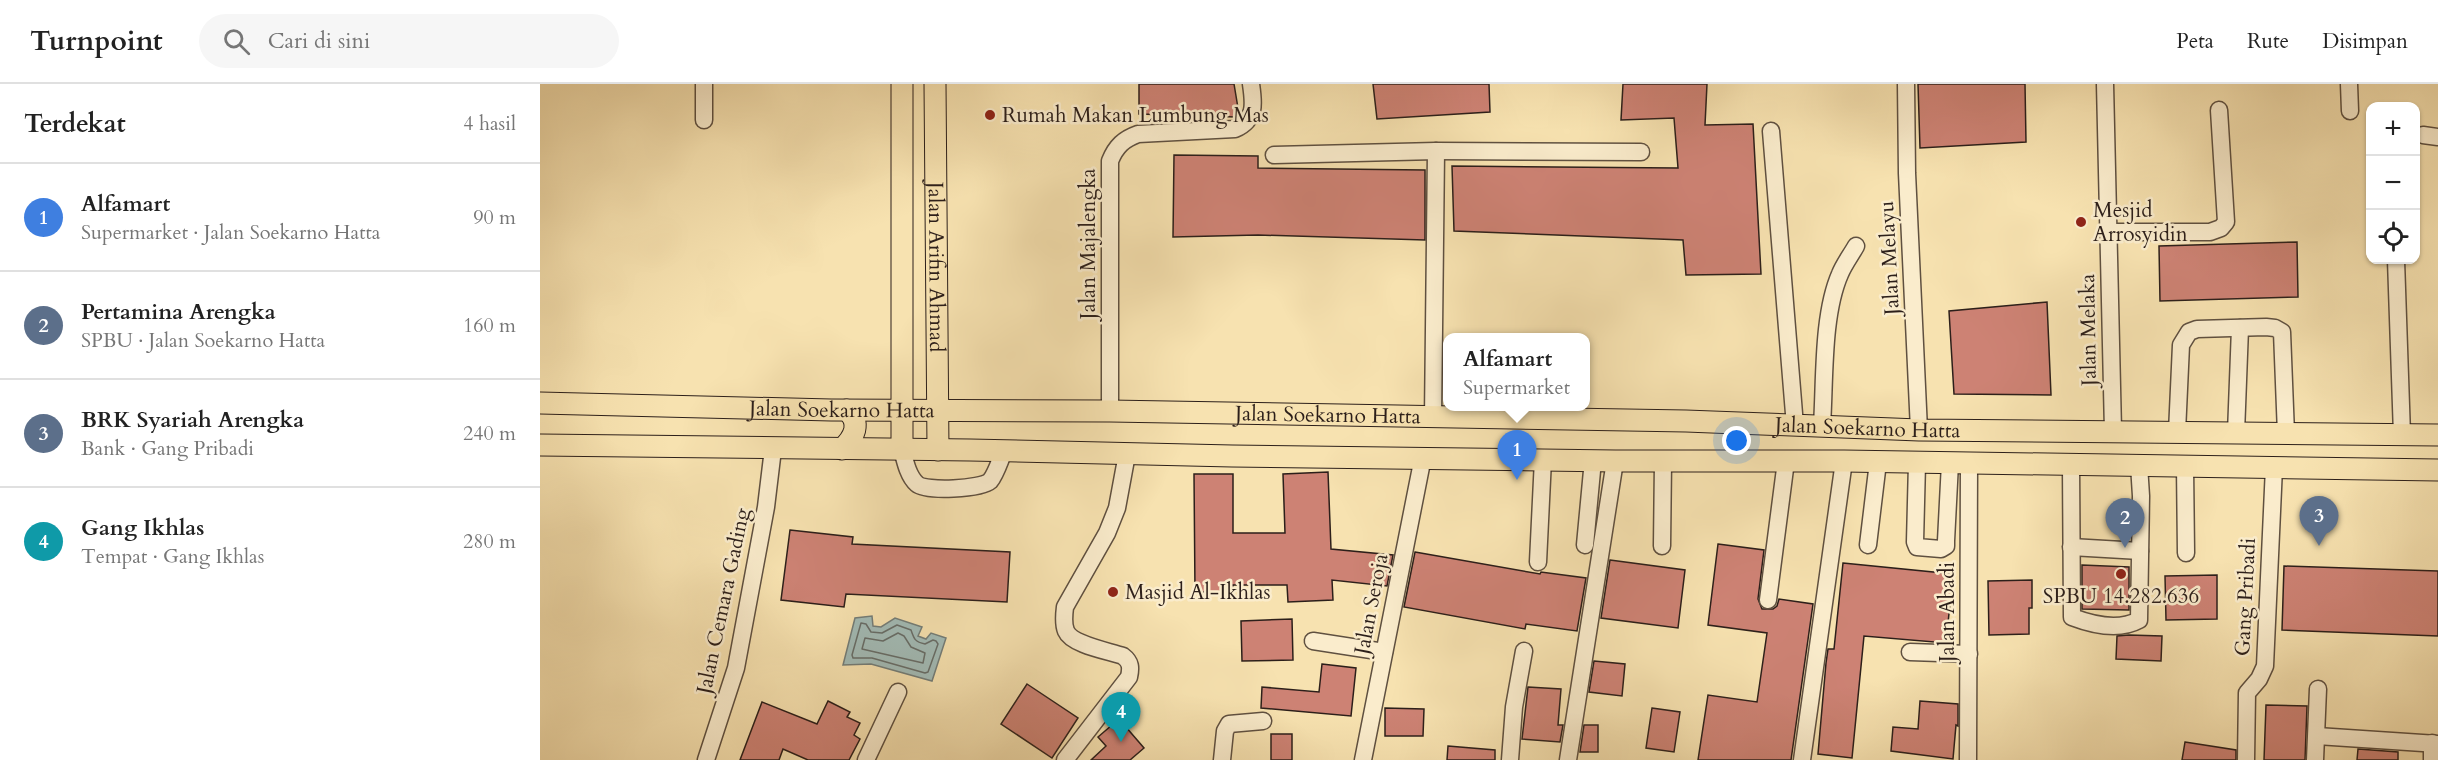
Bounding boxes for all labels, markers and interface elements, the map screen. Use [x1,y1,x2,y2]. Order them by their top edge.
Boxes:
search box [199,14,619,68]
text: Turnpoint [30,22,163,60]
icon: search [220,25,253,58]
text: Cari di sini [268,26,370,56]
text: Peta [2176,27,2214,56]
text: Rute [2247,27,2289,56]
text: Disimpan [2322,27,2408,56]
place label: Rumah Makan Lumbung Mas [1002,101,1269,130]
map controls [2366,102,2420,264]
button: + [2366,102,2420,156]
text: Terdekat [24,106,126,141]
marker: Rumah Makan Lumbung Mas [983,108,997,122]
text: 4 hasil [463,110,516,137]
button: − [2366,156,2420,210]
street label: Jalan Majalengka [1074,169,1103,322]
street label: Jalan Arifin Ahmad [921,179,951,352]
text: Alfamart [81,189,170,219]
place label: Mesjid Arrosyidin [2093,196,2188,249]
street label: Jalan Melayu [1872,200,1907,319]
text: 1 [38,204,49,231]
text: 90 m [473,204,516,231]
button: locate [2366,210,2420,264]
marker: Mesjid Arrosyidin [2074,215,2088,229]
text: Supermarket · Jalan Soekarno Hatta [81,219,380,246]
street label: Jalan Melaka [2073,274,2104,389]
text: Pertamina Arengka [81,297,276,327]
text: 2 [38,312,49,339]
text: 160 m [463,312,516,339]
text: SPBU · Jalan Soekarno Hatta [81,327,325,354]
popup [1443,333,1590,411]
text: Alfamart [1463,344,1552,374]
text: Supermarket [1463,374,1570,401]
street label: Jalan Soekarno Hatta [746,394,935,425]
street label: Jalan Soekarno Hatta [1232,399,1421,431]
text: BRK Syariah Arengka [81,405,304,435]
street label: Jalan Soekarno Hatta [1771,410,1961,445]
text: 3 [38,420,49,447]
text: 240 m [463,420,516,447]
your location [1722,426,1751,455]
pin: 1 [1498,430,1536,480]
text: Bank · Gang Pribadi [81,435,254,462]
pin: 3 [2300,496,2338,546]
pin: 2 [2106,498,2144,548]
street label: Jalan Cemara Gading [689,505,757,700]
text: Gang Ikhlas [81,513,204,543]
text: 4 [38,528,49,555]
text: 280 m [463,528,516,555]
street label: Gang Pribadi [2228,537,2263,657]
text: Tempat · Gang Ikhlas [81,543,264,570]
street label: Jalan Seroja [1347,551,1395,660]
street label: Jalan Abadi [1933,562,1962,665]
marker: SPBU 14.282.636 [2114,567,2128,581]
place label: Masjid Al-Ikhlas [1125,578,1271,607]
place label: SPBU 14.282.636 [2043,582,2199,611]
marker: Masjid Al-Ikhlas [1106,585,1120,599]
pin: 4 [1102,692,1140,742]

